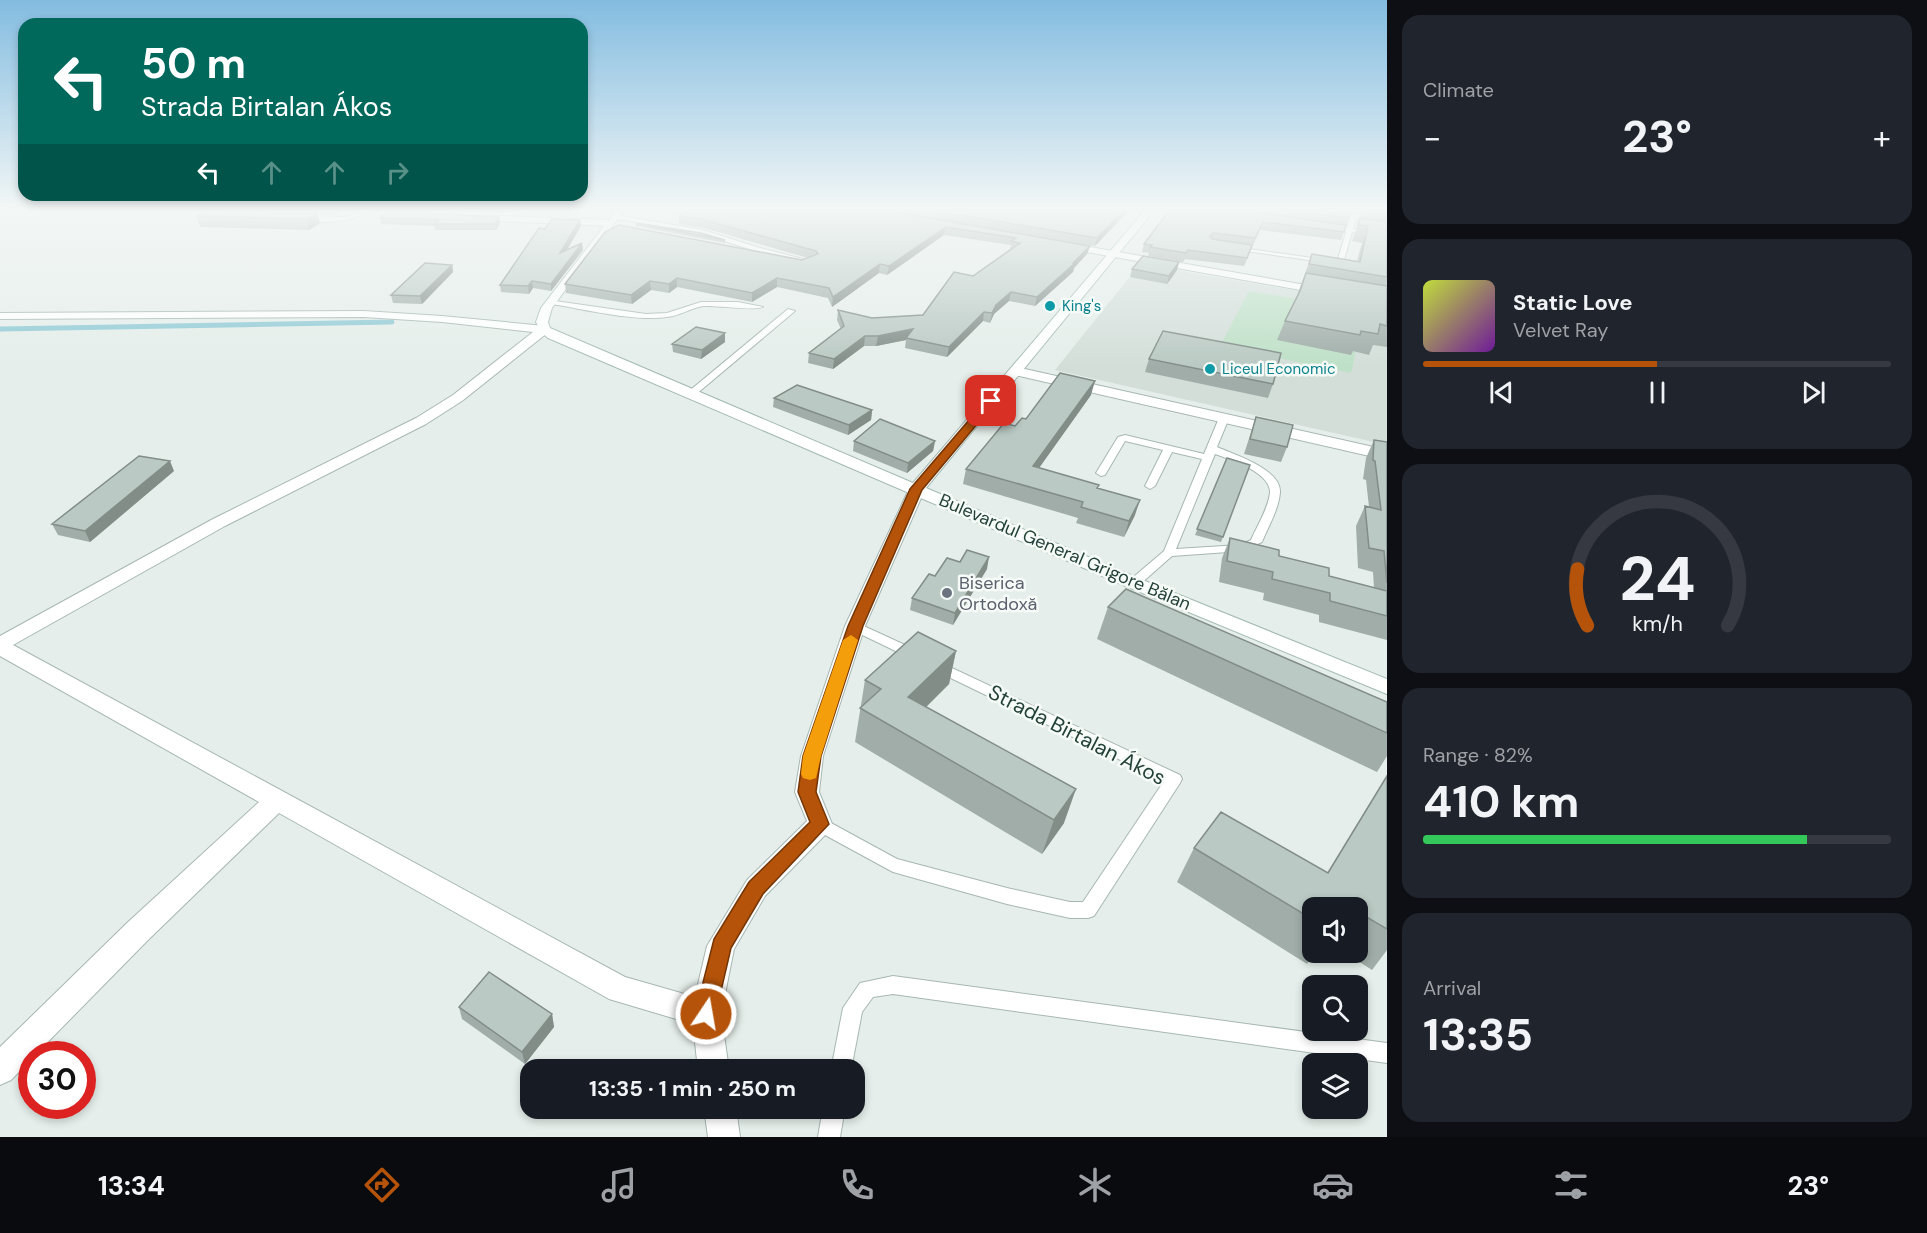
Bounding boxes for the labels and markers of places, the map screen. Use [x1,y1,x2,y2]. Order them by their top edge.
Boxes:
place label: King's [1062,296,1101,316]
marker: King's [1043,299,1057,313]
place label: Liceul Economic [1222,359,1336,379]
marker: Liceul Economic [1203,362,1217,376]
pin [965,375,1016,426]
place label: Biserica Ortodoxă [959,571,1037,616]
marker: Biserica Ortodoxă [940,586,954,600]

